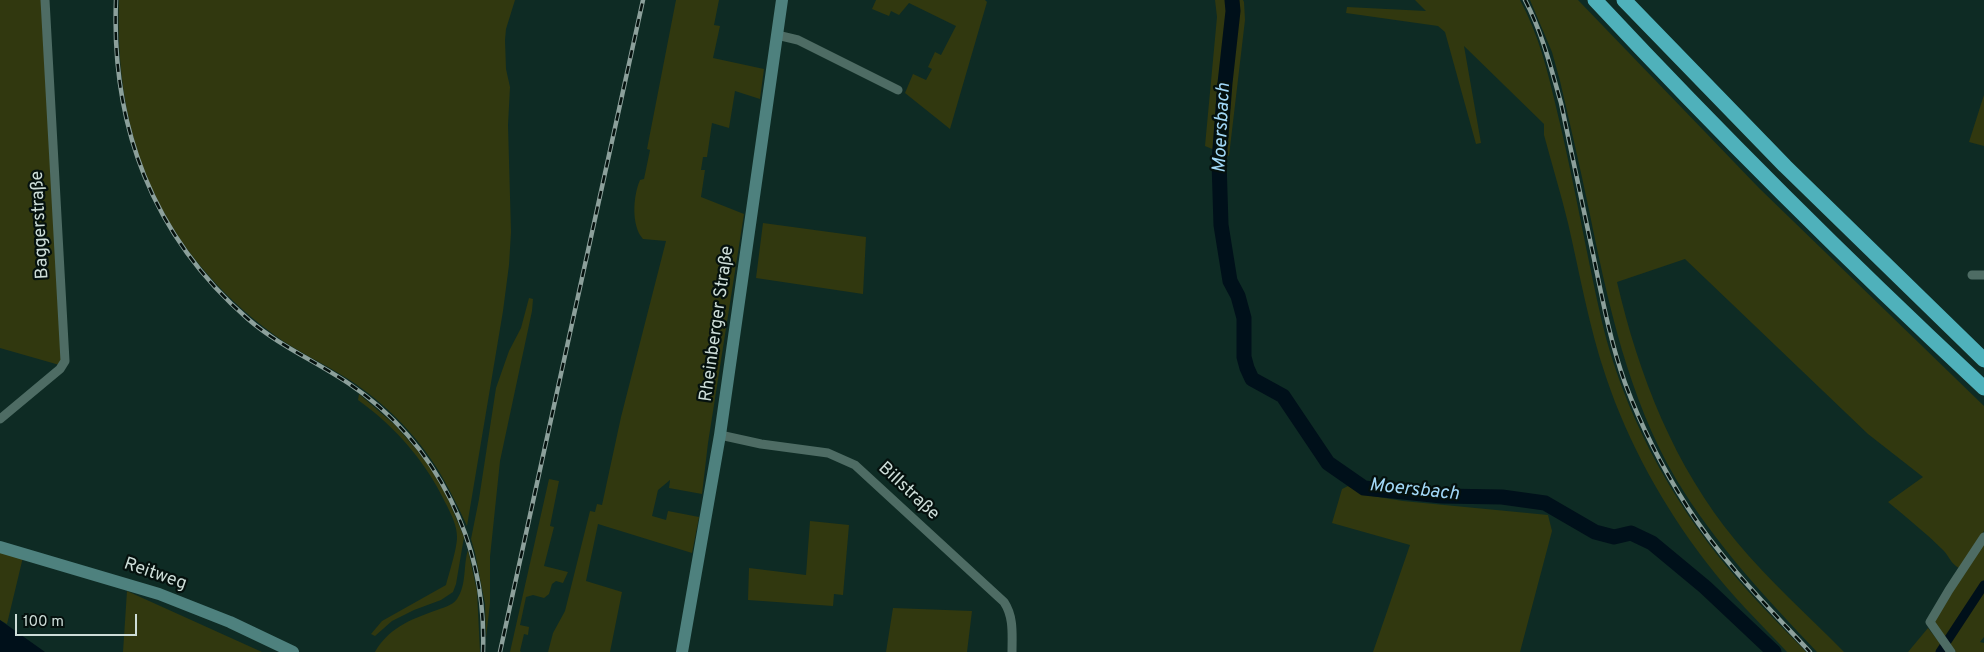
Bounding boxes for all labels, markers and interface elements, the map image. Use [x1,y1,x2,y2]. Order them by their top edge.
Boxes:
water label: Moersbach [1209,82,1237,174]
street label: Baggerstraße [27,170,55,280]
street label: Rheinberger Straße [696,245,740,403]
street label: Billstraße [873,458,943,526]
water label: Moersbach [1368,475,1460,507]
street label: Reitweg [121,554,189,596]
scale bar [18,604,140,636]
text: 100 m [23,613,64,632]

